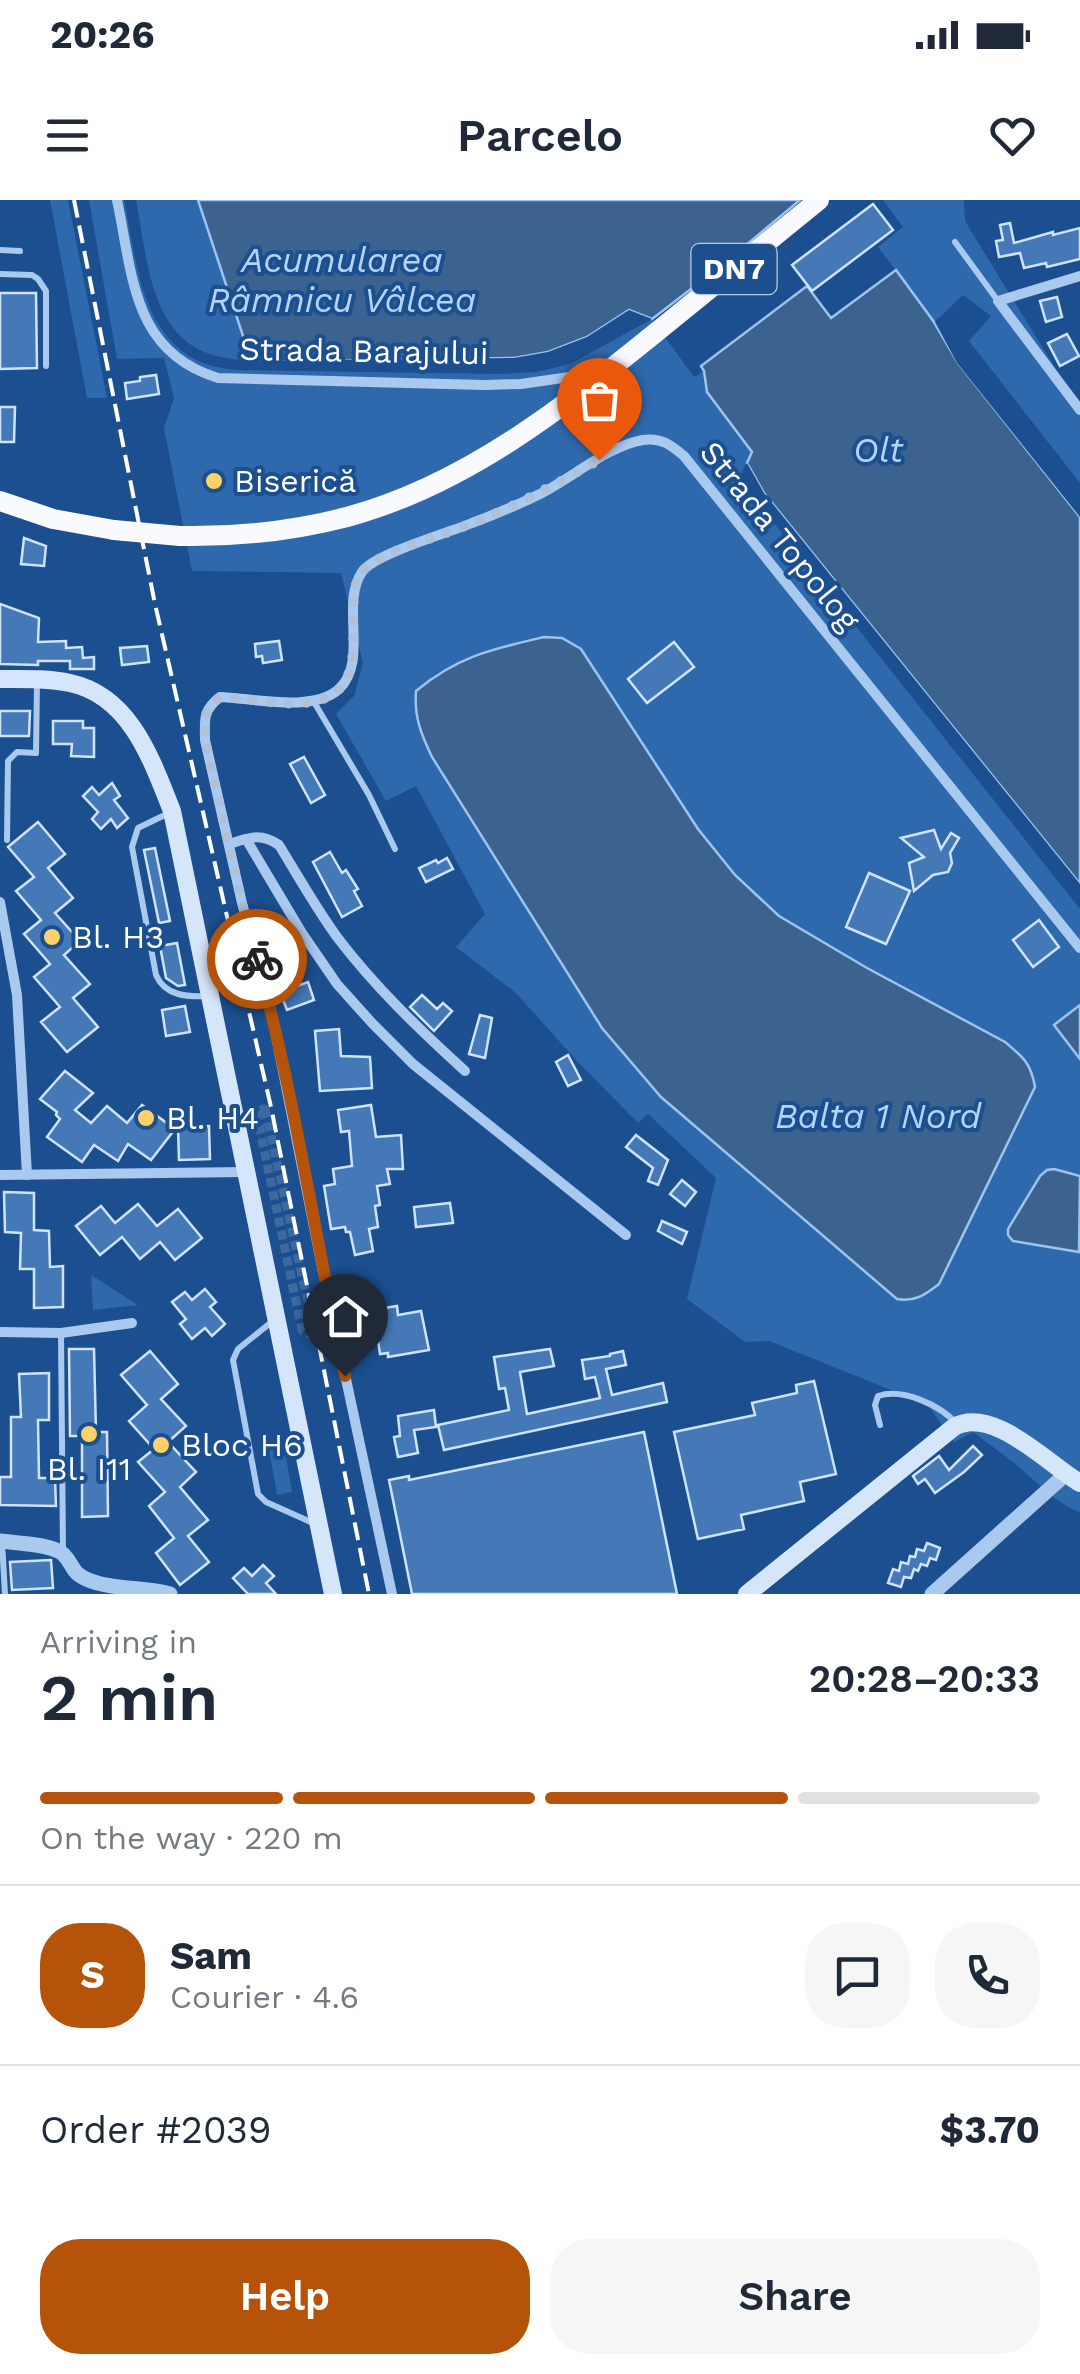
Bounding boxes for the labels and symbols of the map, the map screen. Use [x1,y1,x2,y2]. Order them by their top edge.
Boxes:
water label: Acumularea Râmnicu Vâlcea [208,239,476,321]
road number: DN7 [692,244,776,294]
street label: Strada Barajului [239,330,489,372]
pin [557,358,642,461]
water label: Olt [853,429,904,471]
street label: Strada Topolog [692,434,869,639]
place label: Biserică [234,462,356,500]
marker: Biserică [203,470,225,492]
courier [207,909,307,1009]
place label: Bl. H3 [72,918,164,956]
marker: Bl. H3 [41,926,63,948]
water label: Balta 1 Nord [775,1095,982,1137]
place label: Bl. H4 [166,1099,259,1137]
marker: Bl. H4 [135,1107,157,1129]
pin [303,1274,388,1377]
marker: Bl. I11 [78,1423,100,1445]
place label: Bloc H6 [181,1426,303,1464]
marker: Bloc H6 [150,1434,172,1456]
place label: Bl. I11 [47,1450,131,1488]

